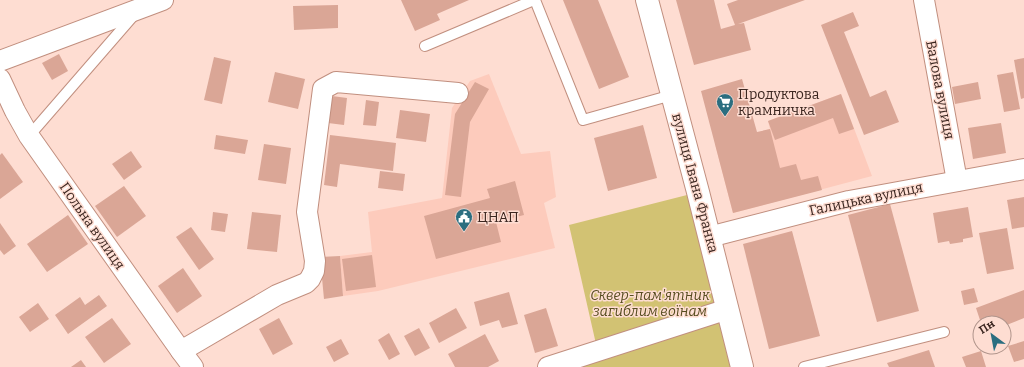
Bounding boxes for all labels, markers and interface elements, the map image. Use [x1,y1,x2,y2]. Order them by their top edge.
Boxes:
street label: Валова вулиця [922,39,958,141]
place label: Продуктова крамничка [738,86,820,119]
supermarket icon: Продуктова крамничка [715,92,735,117]
street label: вулиця Івана Франка [668,111,722,255]
street label: Польна вулиця [56,179,129,273]
street label: Галицька вулиця [808,179,925,219]
public building icon: ЦНАП [454,207,474,232]
place label: ЦНАП [477,209,519,226]
park label: Сквер-пам'ятник загиблим воїнам [590,287,710,320]
north arrow [972,315,1012,355]
text: Пн [977,317,998,337]

